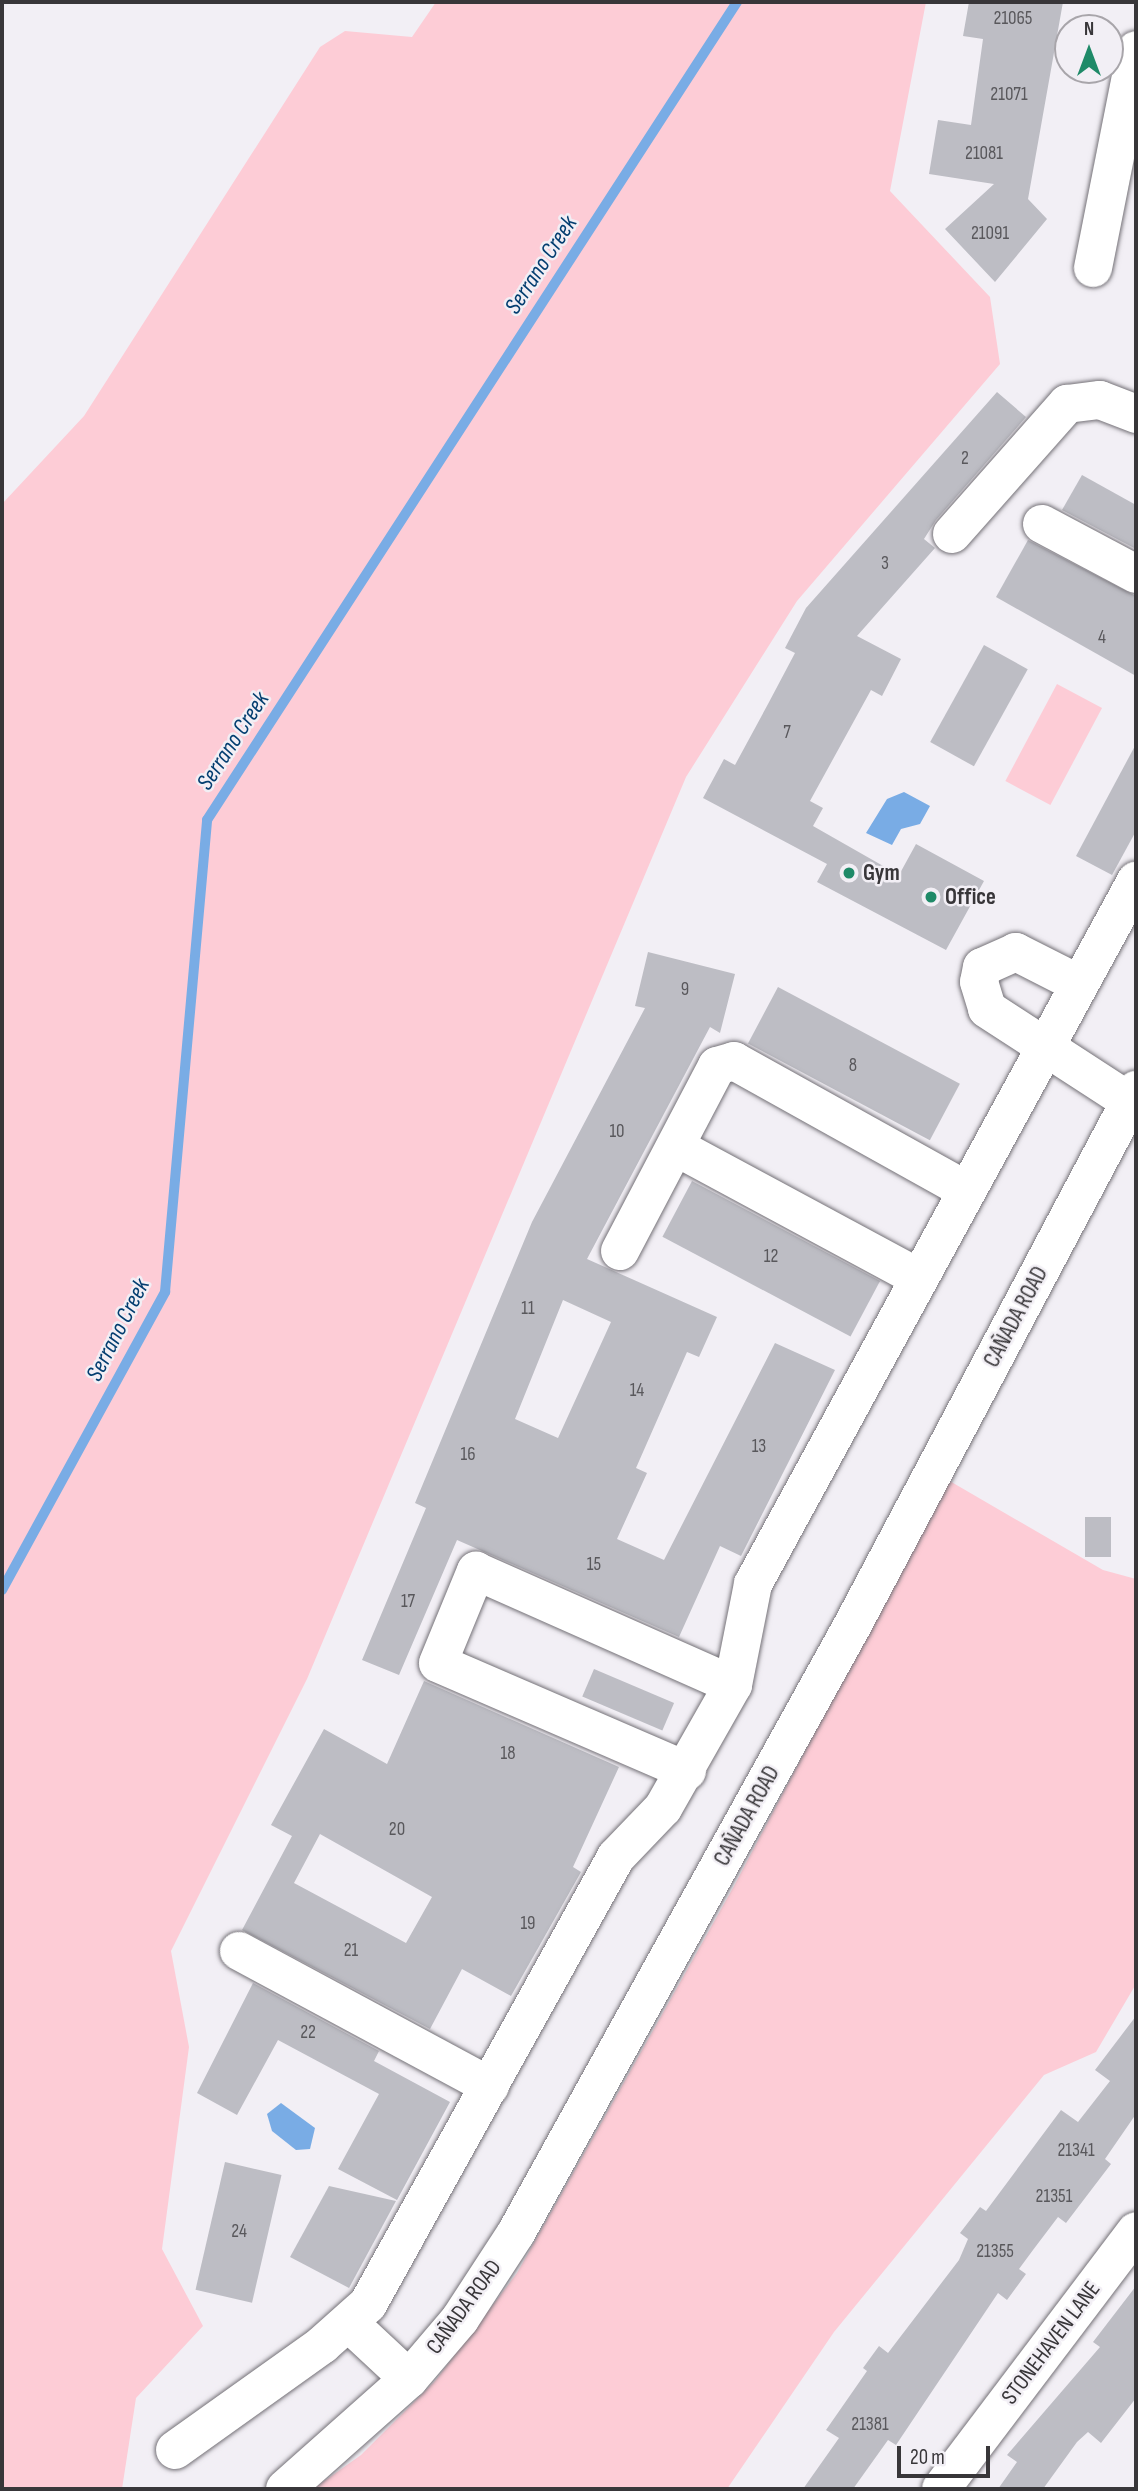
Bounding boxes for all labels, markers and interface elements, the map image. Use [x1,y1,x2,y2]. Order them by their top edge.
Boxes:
house number: 21065 [994,8,1032,30]
north arrow [1054,14,1124,84]
text: N [1084,18,1094,41]
house number: 21071 [990,84,1028,106]
house number: 21081 [965,143,1003,165]
water label: Serrano Creek [499,211,583,319]
house number: 21091 [971,223,1009,245]
house number: 2 [961,448,969,470]
house number: 3 [881,553,889,575]
house number: 4 [1098,627,1106,649]
water label: Serrano Creek [191,687,275,795]
house number: 7 [783,722,791,744]
place label: Gym [863,859,900,887]
marker: Gym [841,865,857,881]
place label: Office [945,883,996,911]
marker: Office [923,889,939,905]
house number: 9 [681,979,689,1001]
house number: 8 [849,1055,857,1077]
house number: 10 [609,1121,625,1143]
house number: 12 [764,1246,778,1268]
street label: CAÑADA ROAD [978,1262,1054,1372]
water label: Serrano Creek [80,1274,156,1386]
house number: 11 [521,1298,535,1320]
house number: 14 [630,1380,644,1402]
house number: 13 [752,1436,766,1458]
house number: 16 [461,1444,475,1466]
house number: 15 [587,1554,601,1576]
house number: 17 [401,1591,415,1613]
house number: 18 [501,1743,515,1765]
street label: CAÑADA ROAD [708,1761,786,1871]
house number: 20 [389,1819,405,1841]
house number: 19 [520,1913,536,1935]
house number: 21 [344,1940,358,1962]
house number: 22 [300,2022,316,2044]
house number: 21341 [1057,2140,1095,2162]
house number: 21351 [1036,2186,1072,2208]
house number: 24 [231,2221,247,2243]
house number: 21355 [976,2241,1014,2263]
street label: CAÑADA ROAD [421,2254,507,2360]
street label: STONEHAVEN LANE [996,2276,1106,2410]
house number: 21381 [851,2414,889,2436]
scale bar [900,2432,993,2476]
text: 20 m [910,2445,945,2470]

